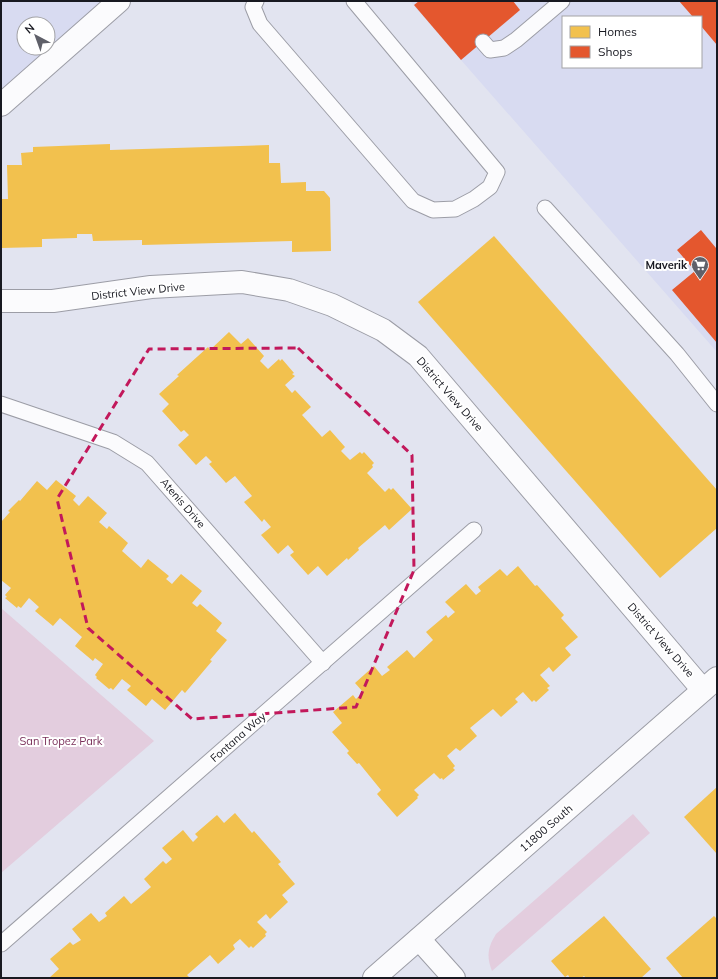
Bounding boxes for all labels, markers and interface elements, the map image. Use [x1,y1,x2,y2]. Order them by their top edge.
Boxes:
north arrow [16,16,56,56]
legend [562,16,702,68]
text: N [22,20,37,36]
text: Homes [598,24,637,39]
text: Shops [598,44,633,59]
supermarket icon: Maverik [690,255,710,280]
place label: Maverik [645,258,688,272]
street label: District View Drive [90,279,186,303]
street label: District View Drive [414,354,486,434]
street label: Atenis Drive [157,475,209,531]
street label: District View Drive [625,600,697,680]
street label: Fontana Way [207,709,269,765]
park label: San Tropez Park [19,734,103,748]
street label: 11800 South [517,801,575,855]

